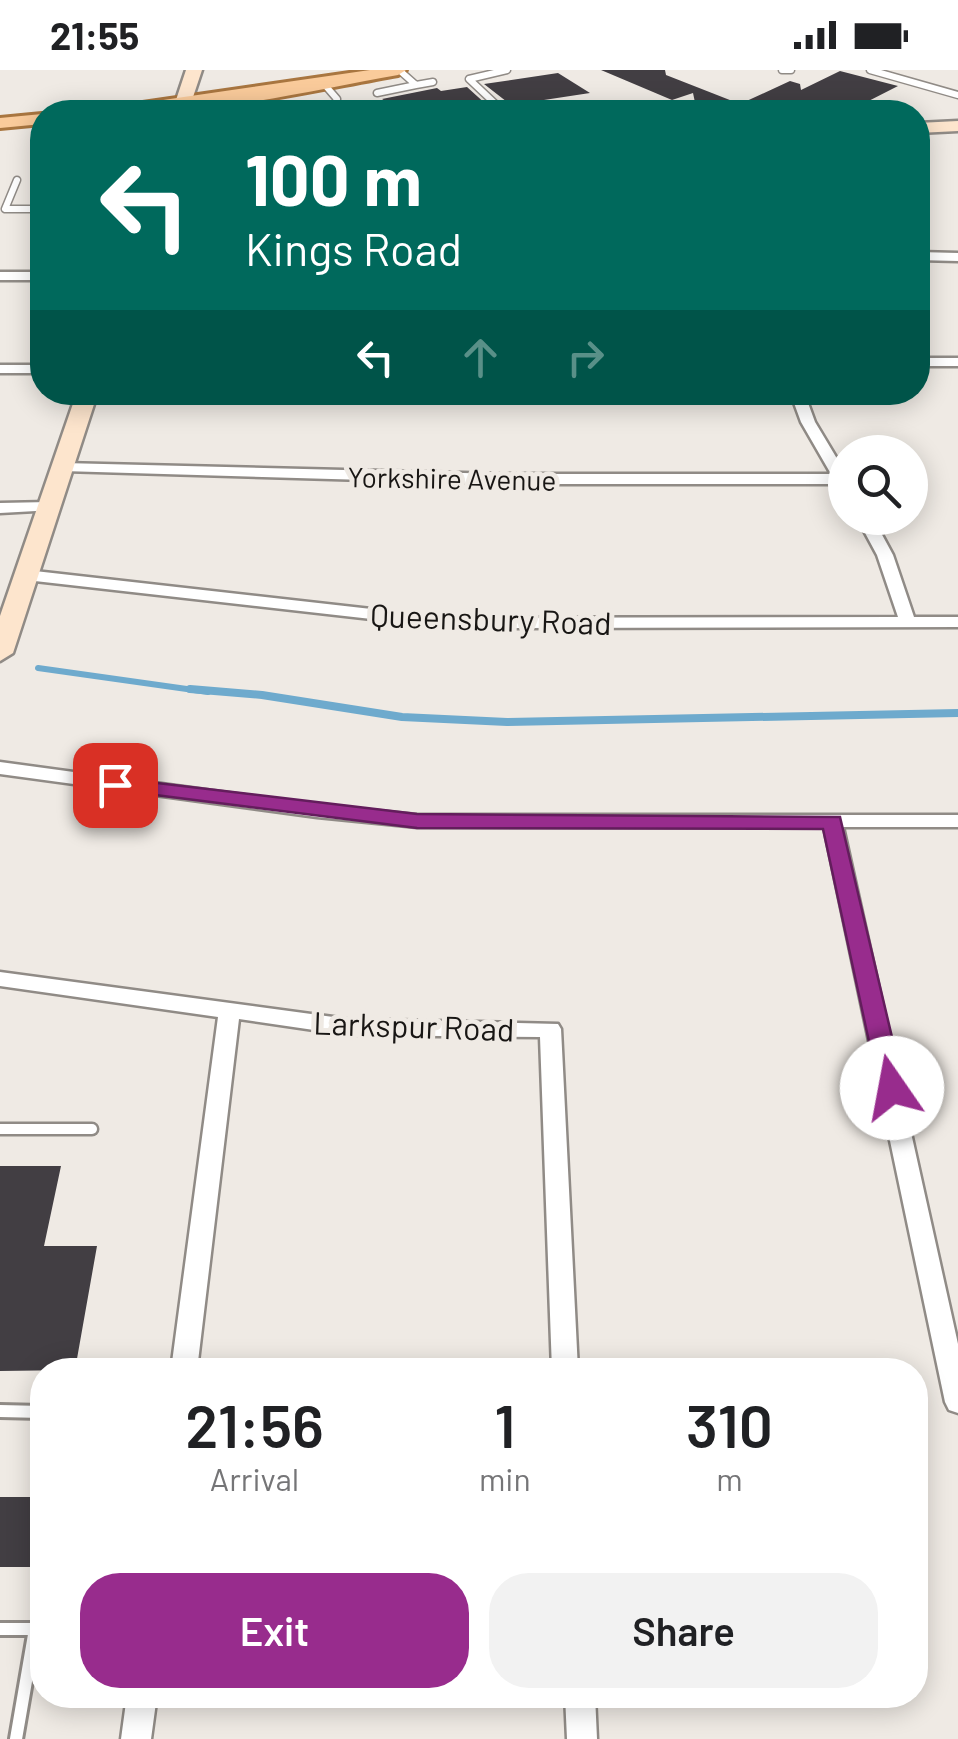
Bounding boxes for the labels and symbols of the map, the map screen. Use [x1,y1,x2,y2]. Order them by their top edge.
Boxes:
street label: Yorkshire Avenue [347,459,557,497]
street label: Queensbury Road [370,595,612,641]
pin [73,743,158,828]
street label: Larkspur Road [313,1003,515,1047]
position arrow [840,1036,944,1140]

